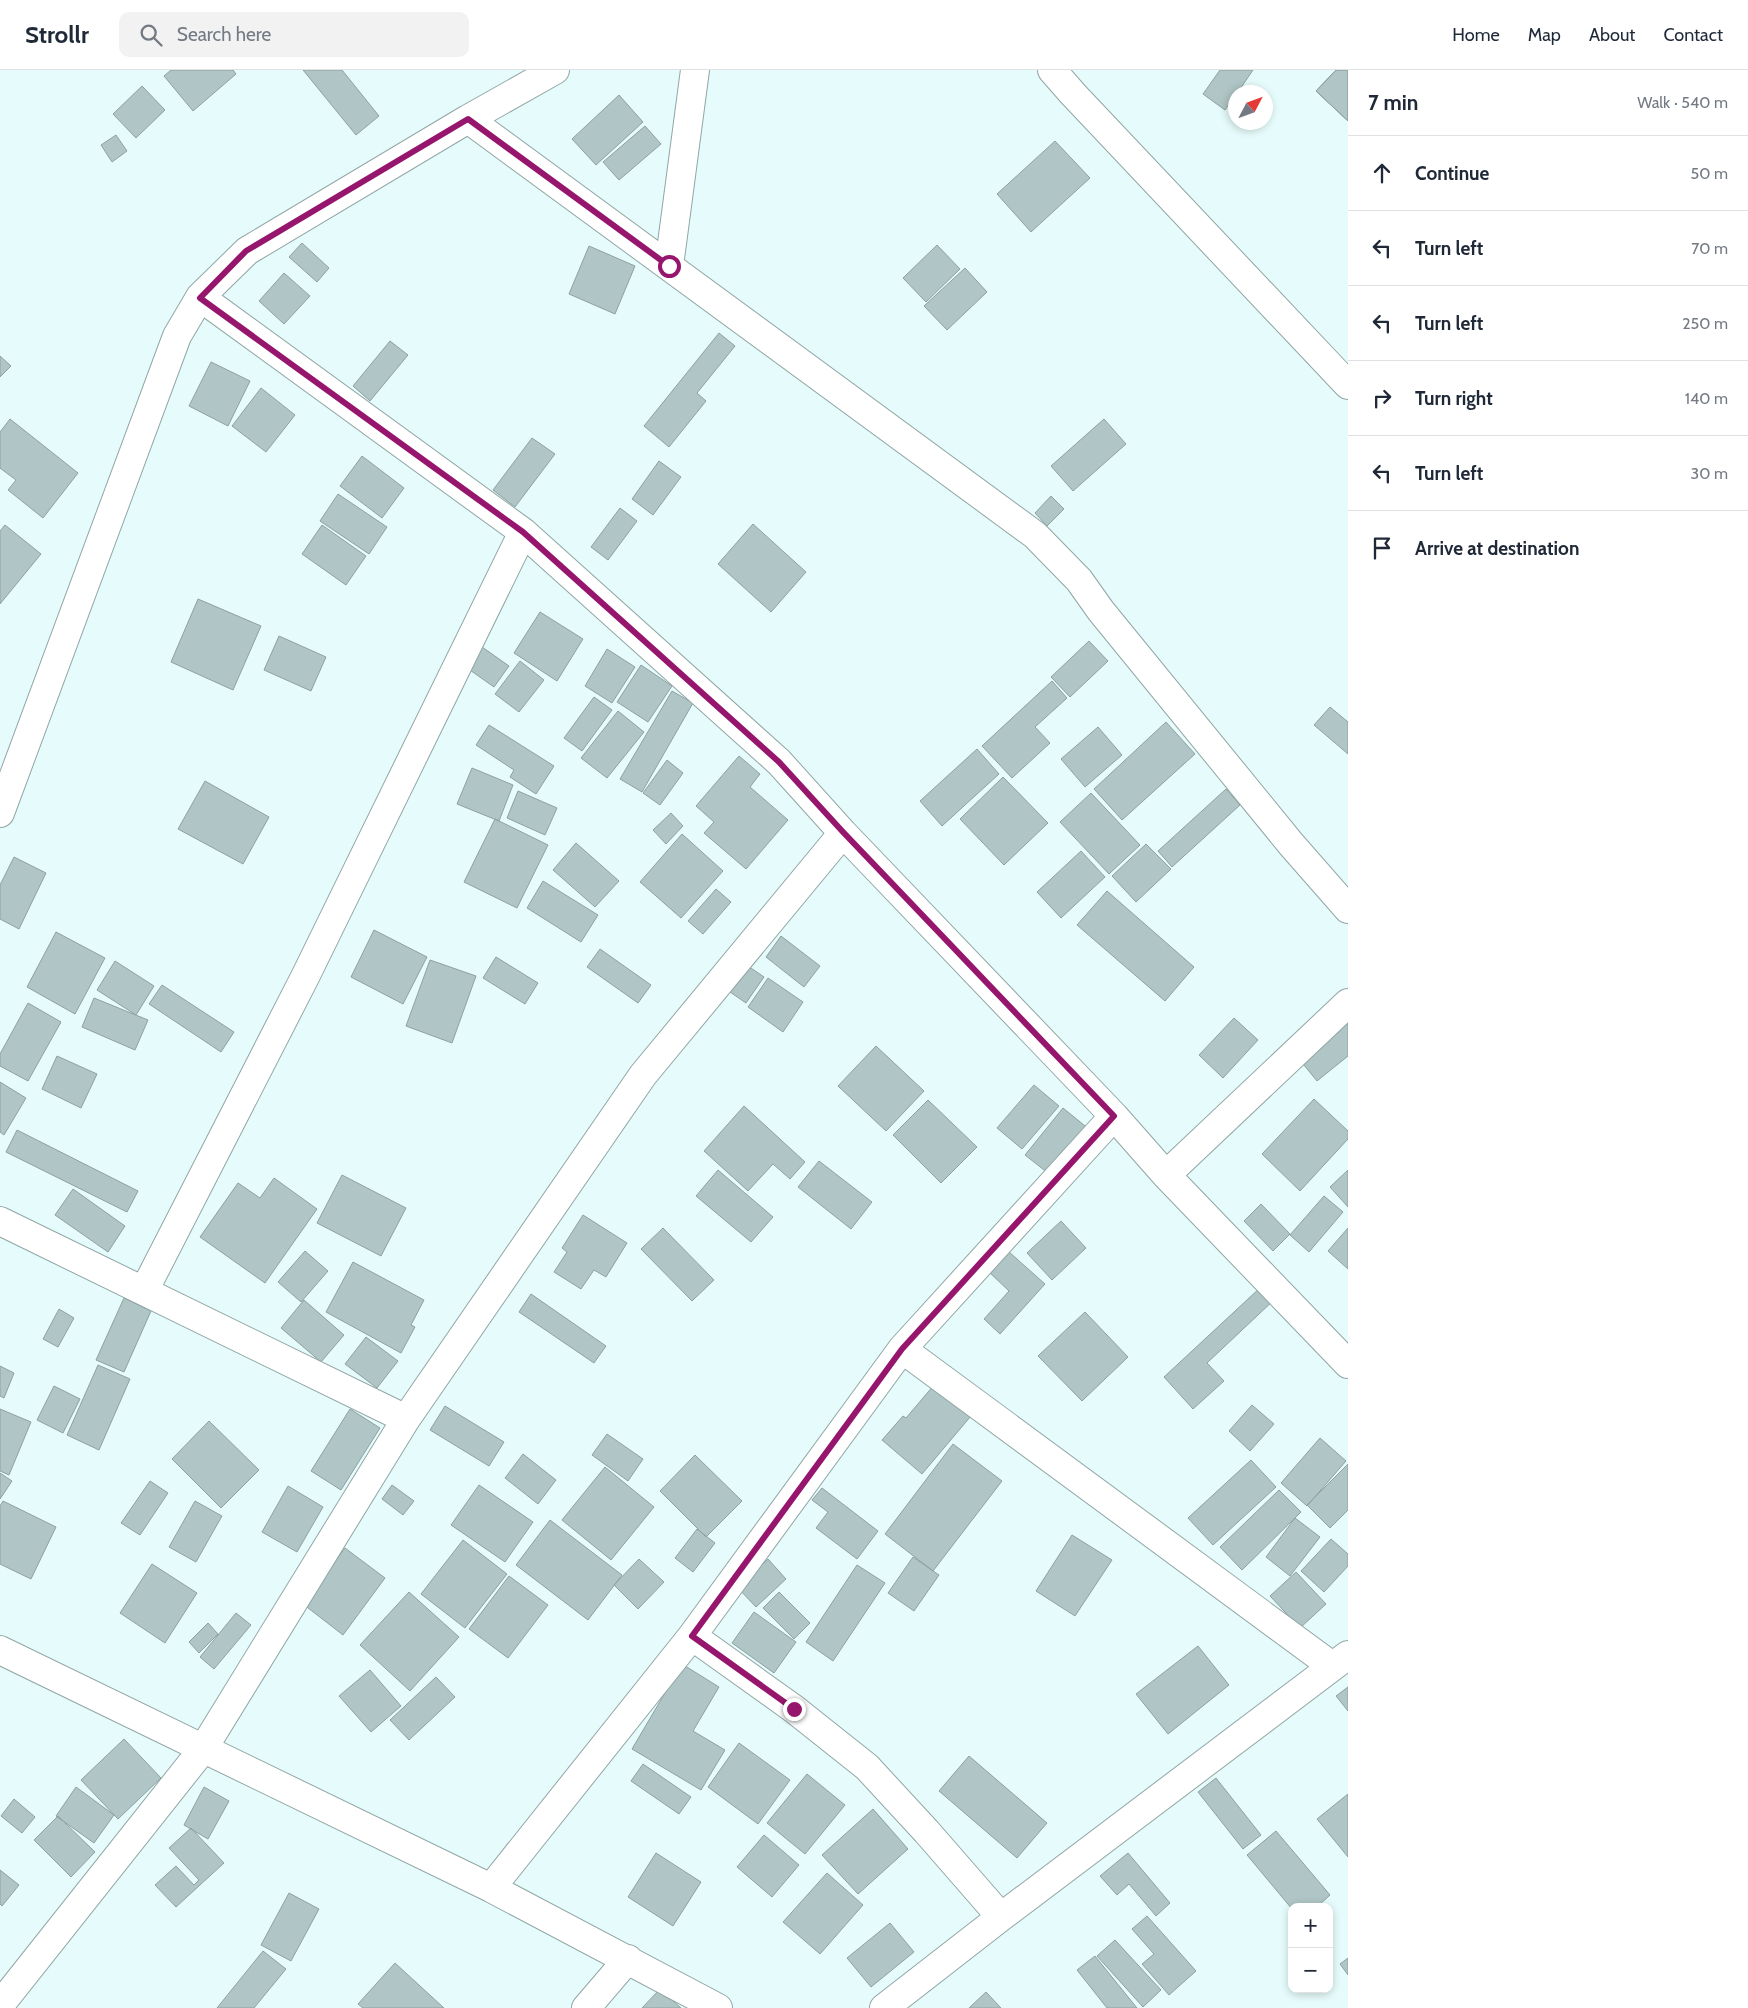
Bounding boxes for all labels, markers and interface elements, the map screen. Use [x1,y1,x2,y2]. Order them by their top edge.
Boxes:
search box [119,12,469,57]
text: Strollr [25,20,89,49]
icon: search [137,21,165,49]
text: Search here [177,23,271,46]
text: Home [1452,24,1500,46]
text: Map [1528,24,1561,46]
text: About [1589,24,1635,46]
text: Contact [1663,24,1723,46]
north arrow [1228,85,1273,130]
text: 7 min [1368,90,1418,115]
text: Walk · 540 m [1637,93,1728,112]
icon: ahead [1368,159,1396,187]
text: Continue [1415,162,1489,185]
text: 50 m [1691,164,1728,183]
icon: left [1368,234,1396,262]
text: Turn left [1415,237,1483,260]
text: 70 m [1691,239,1728,258]
route start [658,255,681,278]
icon: left [1368,309,1396,337]
text: Turn left [1415,312,1483,335]
text: 250 m [1682,314,1728,333]
icon: right [1368,384,1396,412]
text: Turn right [1415,387,1493,410]
text: 140 m [1685,389,1728,408]
icon: left [1368,459,1396,487]
text: Turn left [1415,462,1483,485]
text: 30 m [1691,464,1728,483]
icon: arrive [1368,534,1396,562]
text: Arrive at destination [1415,537,1579,560]
route end [783,1698,806,1721]
map controls [1288,1903,1333,1993]
button: + [1288,1903,1333,1948]
button: − [1288,1948,1333,1993]

